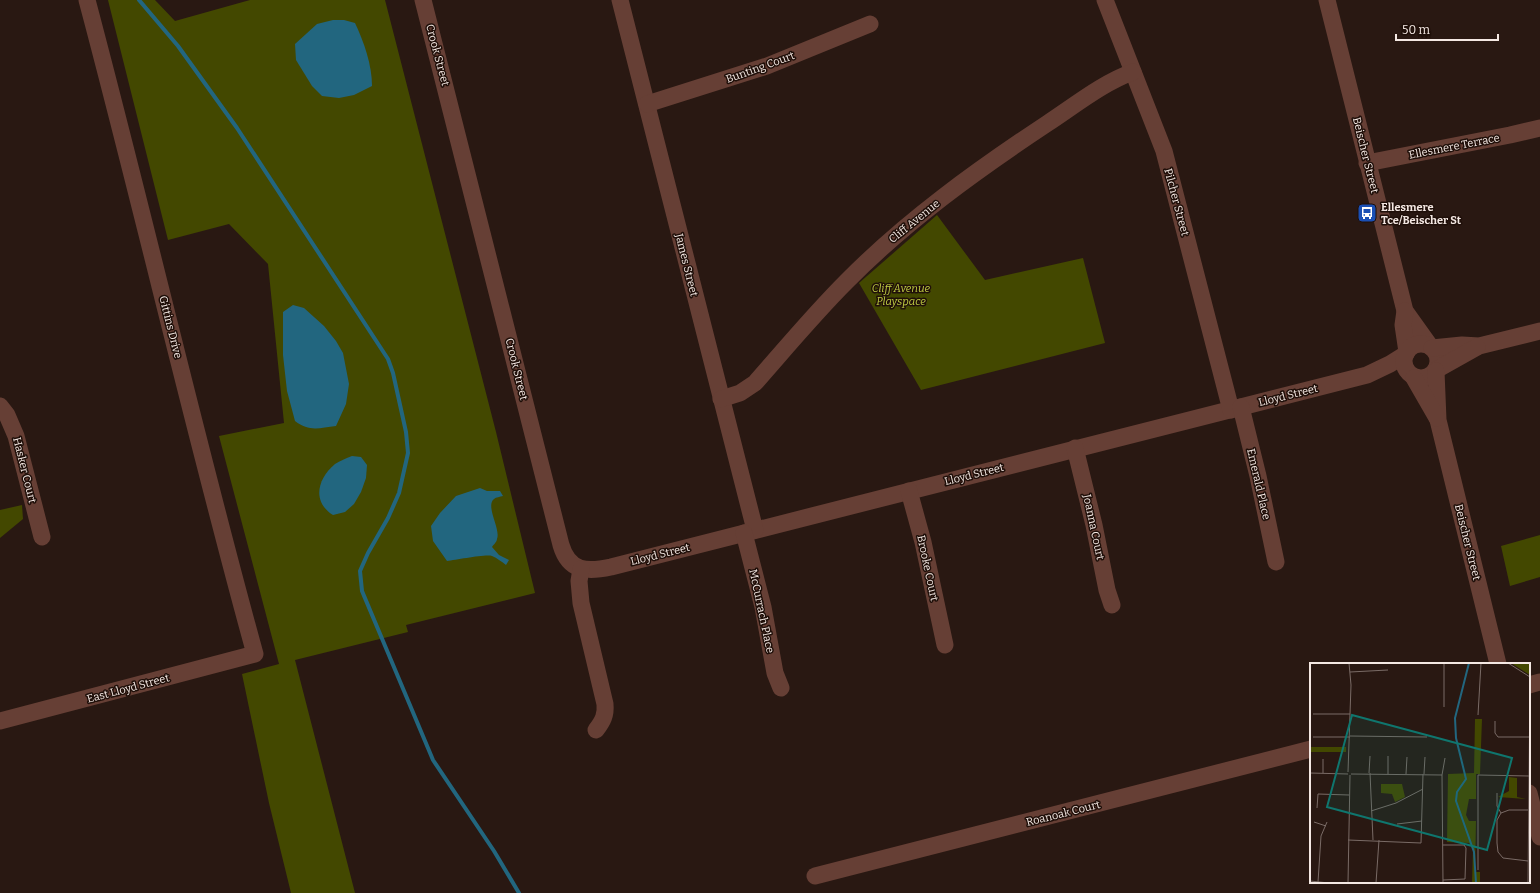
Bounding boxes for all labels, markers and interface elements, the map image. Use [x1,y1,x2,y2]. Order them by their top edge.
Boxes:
scale bar [1396,16,1498,42]
street label: Crook Street [423,23,452,88]
text: 50 m [1402,23,1431,37]
street label: Bunting Court [724,49,796,86]
street label: Beischer Street [1350,116,1381,195]
street label: Ellesmere Terrace [1408,131,1501,162]
street label: Pilcher Street [1161,167,1192,237]
street label: Cliff Avenue [886,197,942,246]
place label: Ellesmere Tce/Beischer St [1381,201,1462,227]
bus stop icon: Ellesmere Tce/Beischer St [1356,202,1378,224]
street label: James Street [672,231,701,298]
park label: Cliff Avenue Playspace [872,282,931,308]
street label: Gittins Drive [156,294,185,360]
street label: Crook Street [503,337,531,402]
street label: Lloyd Street [1257,382,1319,409]
street label: Hasker Court [10,436,39,504]
street label: Emerald Place [1244,447,1273,521]
street label: Lloyd Street [943,461,1005,488]
street label: Joanna Court [1080,492,1107,561]
street label: Beischer Street [1452,503,1483,582]
street label: Brooke Court [914,534,941,602]
street label: Lloyd Street [629,541,691,568]
street label: McCurrach Place [746,568,777,654]
inset map [1310,663,1530,883]
street label: East Lloyd Street [85,671,171,706]
street label: Roanoak Court [1025,798,1102,829]

